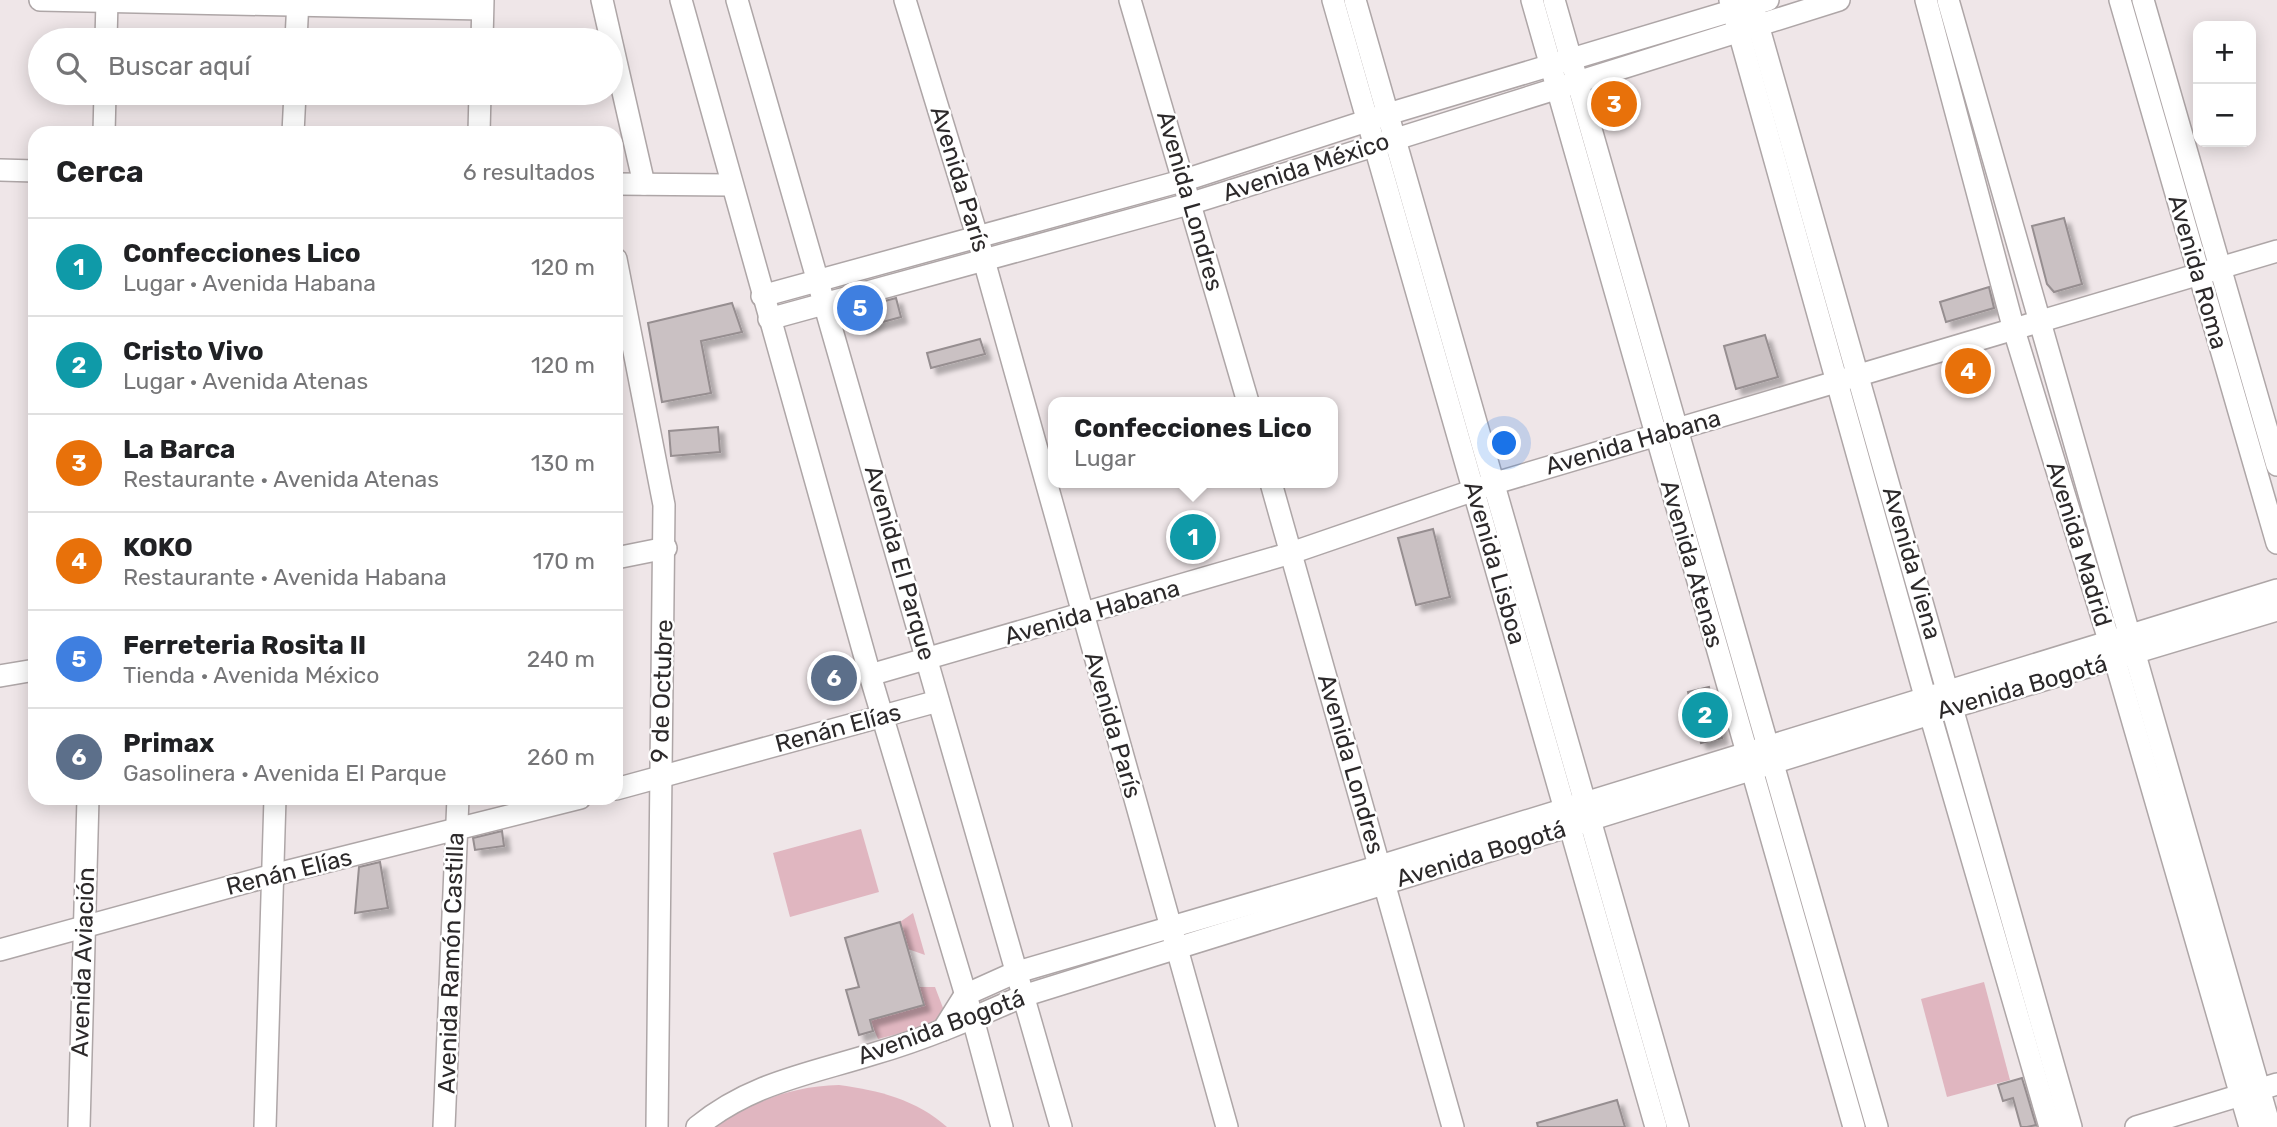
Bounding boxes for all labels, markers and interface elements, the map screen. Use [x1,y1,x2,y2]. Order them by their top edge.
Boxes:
map controls [2193,21,2256,147]
button: + [2193,21,2256,84]
search box [28,28,623,105]
icon: search [52,48,90,86]
text: Buscar aquí [108,51,250,82]
pin: 3 [1591,78,1637,130]
button: − [2193,84,2256,147]
street label: Avenida París [925,103,995,255]
street label: Avenida Londres [1151,108,1229,294]
street label: Avenida México [1219,127,1393,207]
text: Cerca [56,154,144,190]
text: 6 resultados [463,158,595,186]
street label: Avenida Roma [2163,192,2233,352]
text: Confecciones Lico [123,238,361,269]
text: 1 [73,253,85,281]
text: 120 m [531,253,595,281]
text: Lugar · Avenida Habana [123,269,376,297]
pin: 5 [837,282,883,334]
text: Cristo Vivo [123,336,264,367]
pin: 4 [1945,345,1991,397]
text: 2 [72,351,86,379]
text: 120 m [531,351,595,379]
text: Lugar · Avenida Atenas [123,367,368,395]
popup [1048,397,1338,488]
street label: Avenida Habana [1542,404,1724,480]
text: Confecciones Lico [1074,413,1312,444]
your location [1487,426,1521,460]
text: La Barca [123,434,235,465]
text: Lugar [1074,444,1136,472]
text: 3 [71,449,87,477]
text: 130 m [531,449,595,477]
street label: Avenida Madrid [2041,458,2117,630]
street label: Avenida El Parque [859,462,941,664]
text: Restaurante · Avenida Atenas [123,465,439,493]
street label: Avenida Atenas [1655,477,1729,651]
street label: Avenida Lisboa [1458,478,1532,648]
street label: Avenida Viena [1877,483,1947,643]
pin: 1 [1170,511,1216,563]
text: KOKO [123,532,193,563]
text: 4 [71,547,87,575]
text: 170 m [533,547,595,575]
text: Restaurante · Avenida Habana [123,563,447,591]
street label: Avenida Habana [1001,574,1183,650]
street label: 9 de Octubre [646,619,678,763]
text: Ferreteria Rosita II [123,630,366,661]
text: 5 [72,645,86,673]
text: 240 m [527,645,595,673]
street label: Avenida París [1079,649,1147,801]
street label: Avenida Bogotá [1934,649,2110,725]
pin: 6 [811,652,857,704]
text: Tienda · Avenida México [123,661,379,689]
street label: Avenida Londres [1312,671,1390,857]
pin: 2 [1682,689,1728,741]
street label: Renán Elías [772,698,904,758]
text: Primax [123,728,214,759]
text: 6 [72,743,86,771]
text: 260 m [527,743,595,771]
text: Gasolinera · Avenida El Parque [123,759,447,787]
street label: Avenida Bogotá [1393,815,1569,893]
street label: Avenida Ramón Castilla [432,832,470,1094]
street label: Renán Elías [223,843,355,901]
street label: Avenida Aviación [66,867,100,1057]
street label: Avenida Bogotá [854,984,1028,1070]

